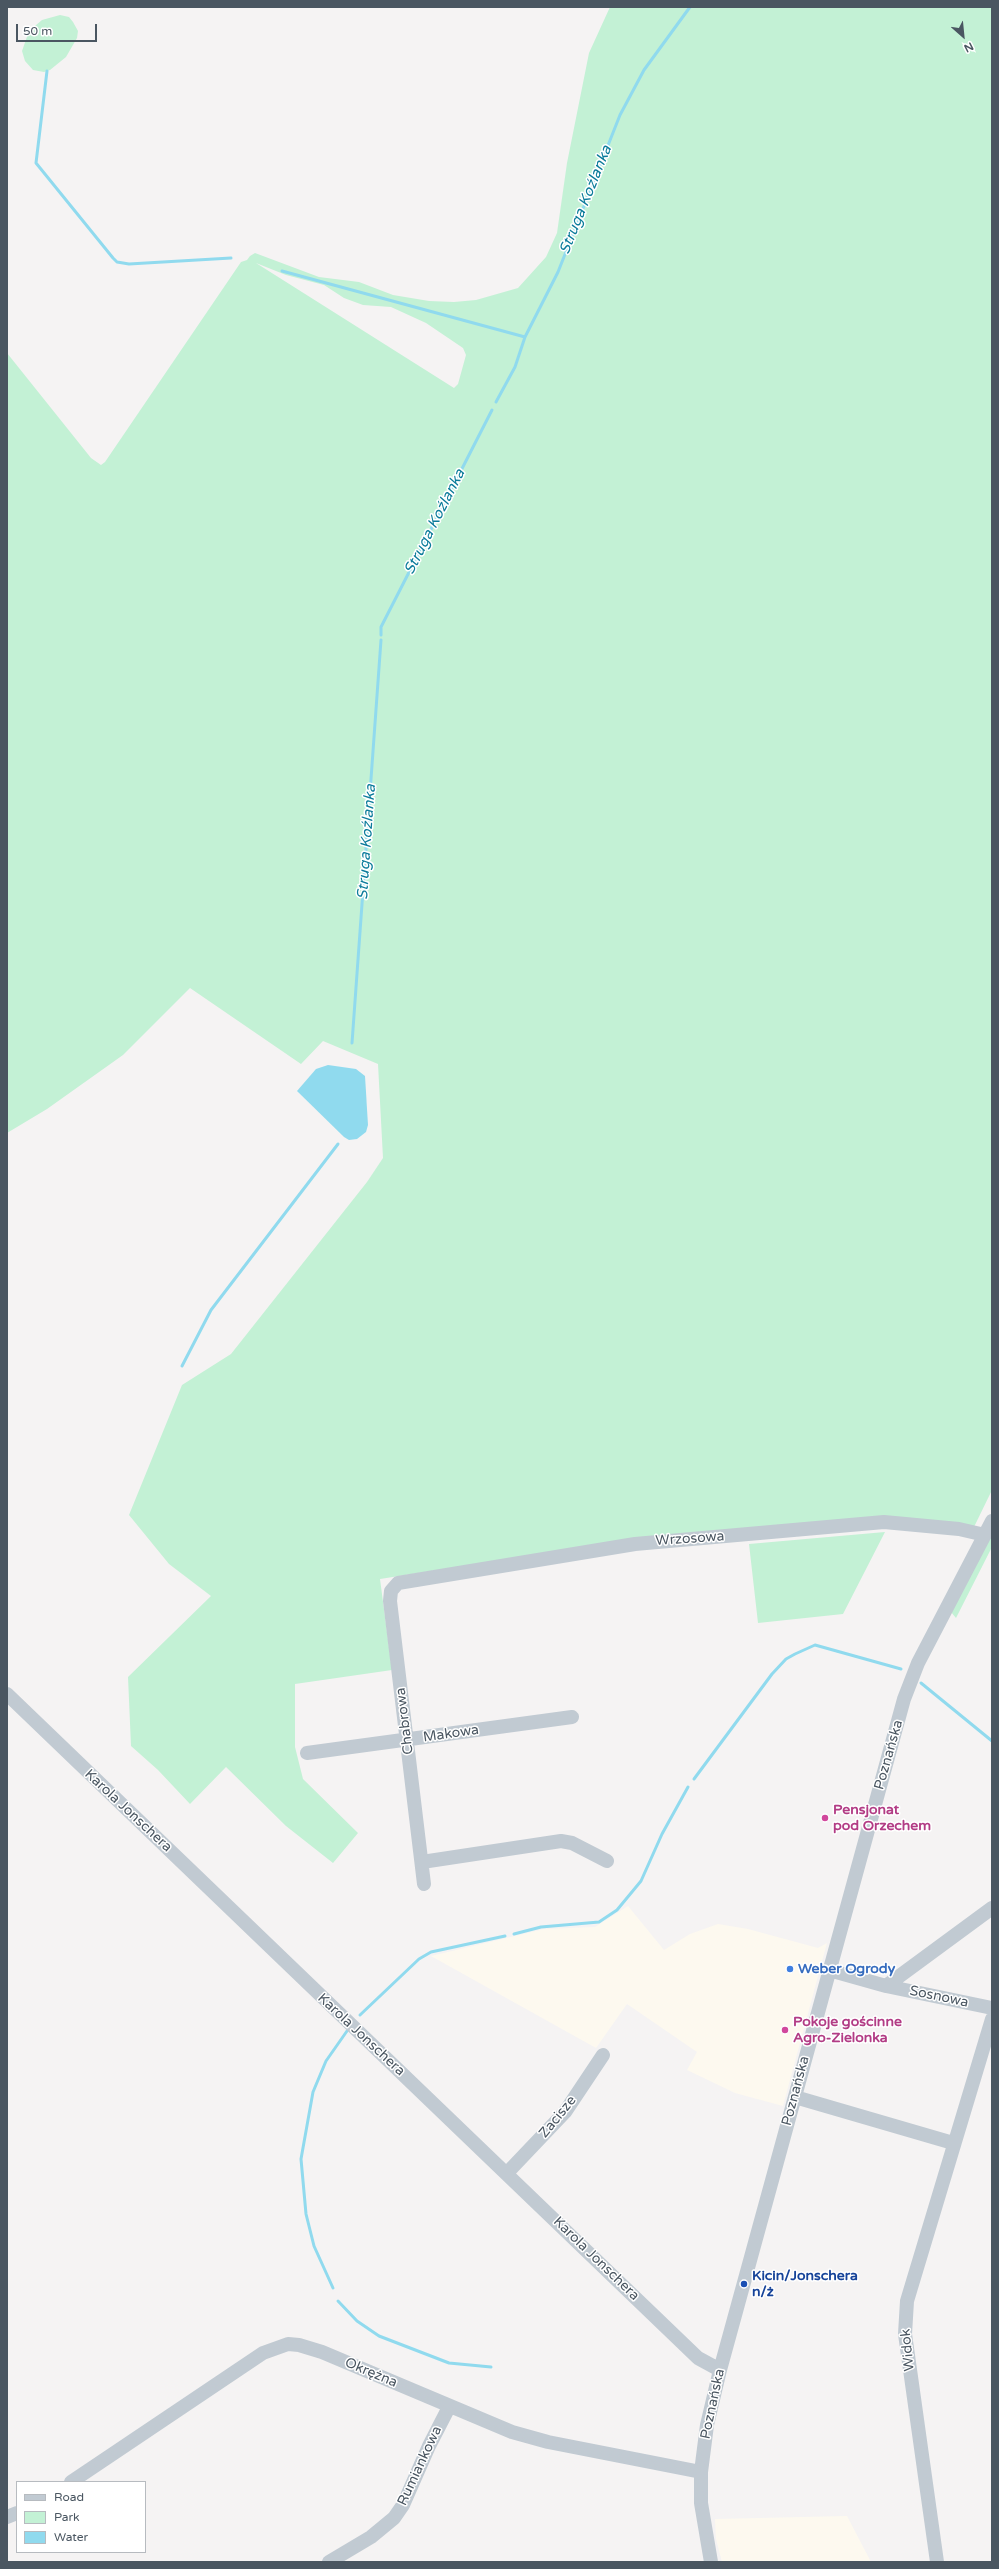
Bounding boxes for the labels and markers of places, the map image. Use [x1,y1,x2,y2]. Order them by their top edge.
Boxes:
place label: Pensjonat pod Orzechem [833,1802,931,1834]
marker: Pensjonat pod Orzechem [820,1813,830,1823]
place label: Weber Ogrody [798,1961,895,1977]
marker: Weber Ogrody [785,1964,795,1974]
place label: Pokoje gościnne Agro-Zielonka [793,2014,902,2046]
marker: Pokoje gościnne Agro-Zielonka [780,2025,790,2035]
place label: Kicin/Jonschera n/ż [752,2268,858,2300]
marker: Kicin/Jonschera n/ż [739,2279,749,2289]

